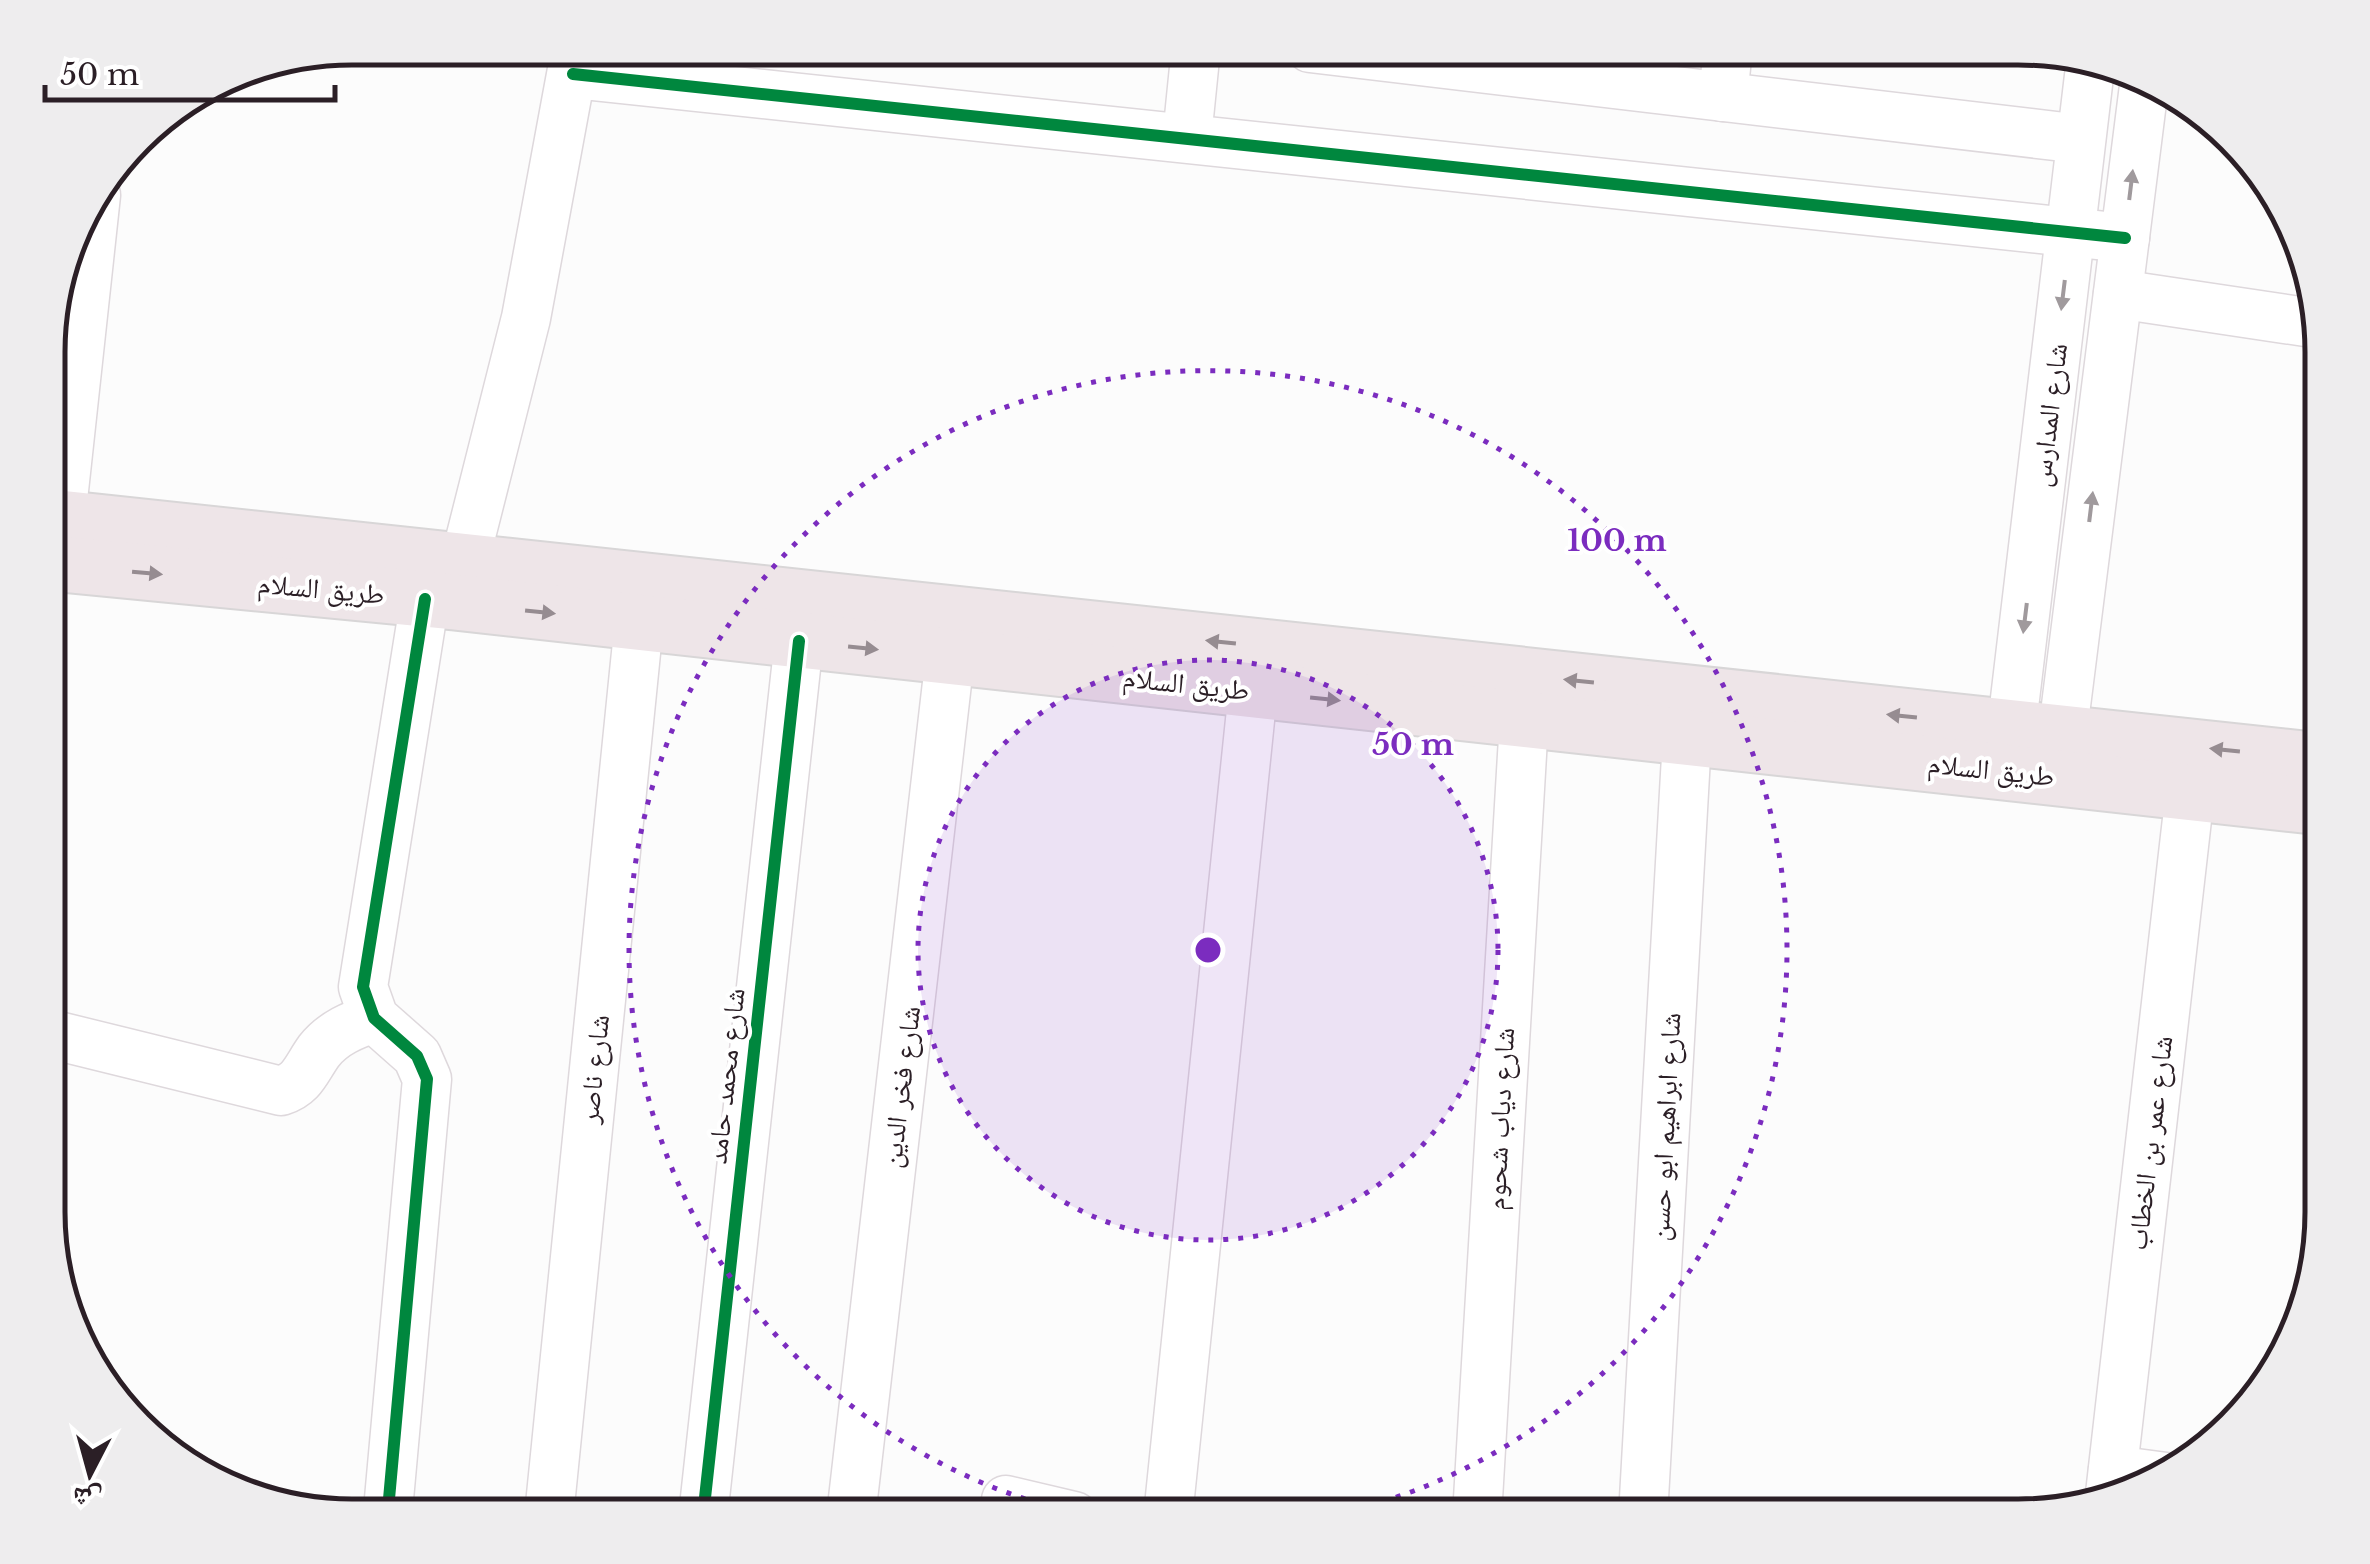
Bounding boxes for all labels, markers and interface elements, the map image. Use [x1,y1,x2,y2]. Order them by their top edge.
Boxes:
scale bar [45,40,335,102]
text: 50 m [60,56,139,93]
one-way arrow [2124,168,2140,200]
one-way arrow [2055,280,2071,312]
street label: شارع المدارس [2023,341,2075,489]
one-way arrow [2083,491,2099,523]
text: 100 m [1567,522,1667,559]
one-way arrow [132,565,164,581]
street label: طريق السلام [256,566,386,613]
one-way arrow [2017,603,2033,634]
one-way arrow [525,604,557,620]
one-way arrow [1204,634,1236,650]
one-way arrow [848,640,880,656]
street label: طريق السلام [1121,660,1251,709]
one-way arrow [1562,672,1594,688]
one-way arrow [1310,691,1342,707]
one-way arrow [1885,708,1917,724]
text: 50 m [1372,726,1454,763]
one-way arrow [2209,742,2240,758]
street label: طريق السلام [1926,746,2056,795]
centre of rings [1190,932,1226,968]
street label: شارع محمد حامد [699,986,753,1166]
street label: شارع فخر الدين [874,1004,928,1170]
street label: شارع ابراهيم ابو حسن [1642,1012,1689,1242]
street label: شارع ناصر [571,1013,617,1126]
street label: شارع دياب شحوم [1478,1027,1523,1211]
street label: شارع عمر بن الخطاب [2119,1034,2181,1252]
north arrow [40,1424,140,1524]
text: ش [71,1479,104,1517]

